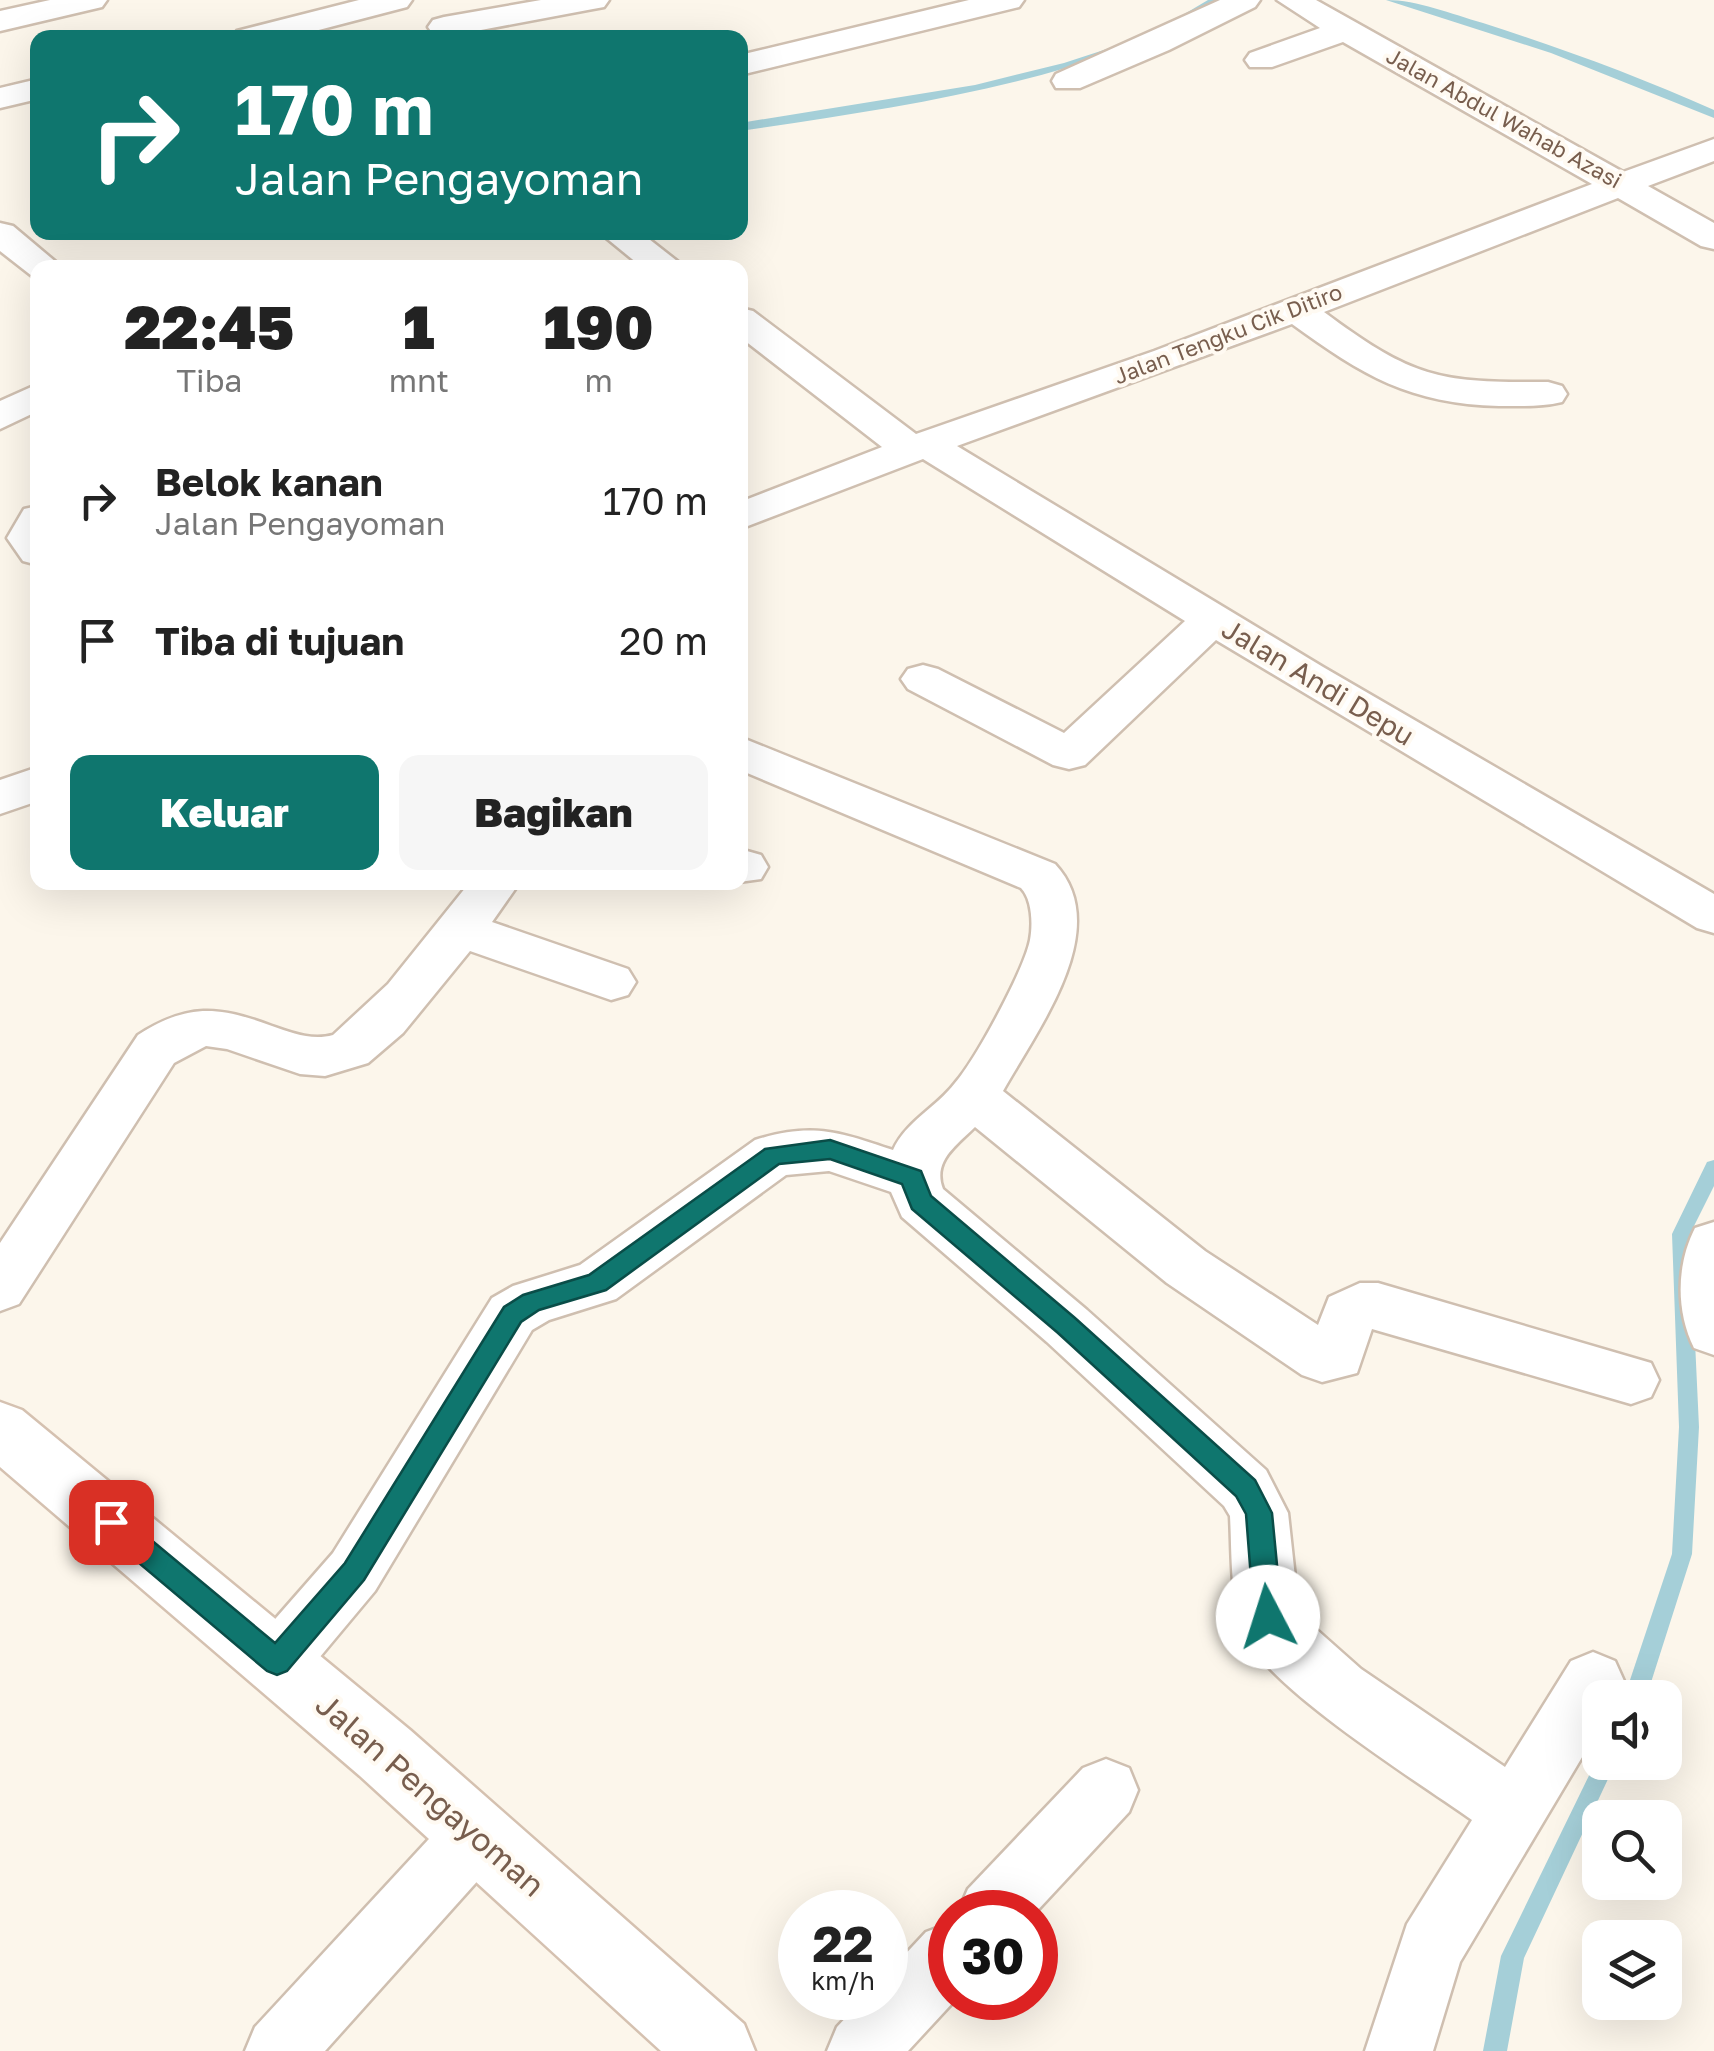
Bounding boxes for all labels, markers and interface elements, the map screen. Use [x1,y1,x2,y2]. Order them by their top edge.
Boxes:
street label: Jalan Abdul Wahab Azasi [1382,42,1627,194]
text: 170 m [235,66,433,150]
icon: right [70,70,200,200]
text: Jalan Pengayoman [235,151,643,205]
street label: Jalan Tengku Cik Ditiro [1110,278,1346,390]
text: 22:45 [124,290,294,362]
text: 1 [403,290,435,362]
text: 190 [543,290,654,362]
text: Tiba [176,361,242,399]
text: mnt [389,361,449,399]
text: m [584,361,613,399]
text: Belok kanan [155,459,383,504]
icon: right [70,473,125,528]
text: 170 m [603,478,708,523]
text: Jalan Pengayoman [155,504,445,542]
street label: Jalan Andi Depu [1216,611,1420,752]
icon: arrive [70,613,125,668]
text: Tiba di tujuan [155,618,404,663]
text: 20 m [619,618,708,663]
button: Keluar [70,755,379,870]
button: Bagikan [399,755,708,870]
pin [69,1480,154,1565]
icon: arrive [84,1495,139,1550]
position arrow [1216,1565,1320,1669]
map controls [1582,1680,1682,2020]
button: sound [1582,1680,1682,1780]
street label: Jalan Pengayoman [309,1685,553,1904]
button: search [1582,1800,1682,1900]
speed limit sign: 30 [928,1890,1058,2020]
text: 22 [812,1913,873,1973]
button: layers [1582,1920,1682,2020]
text: km/h [811,1965,875,1996]

